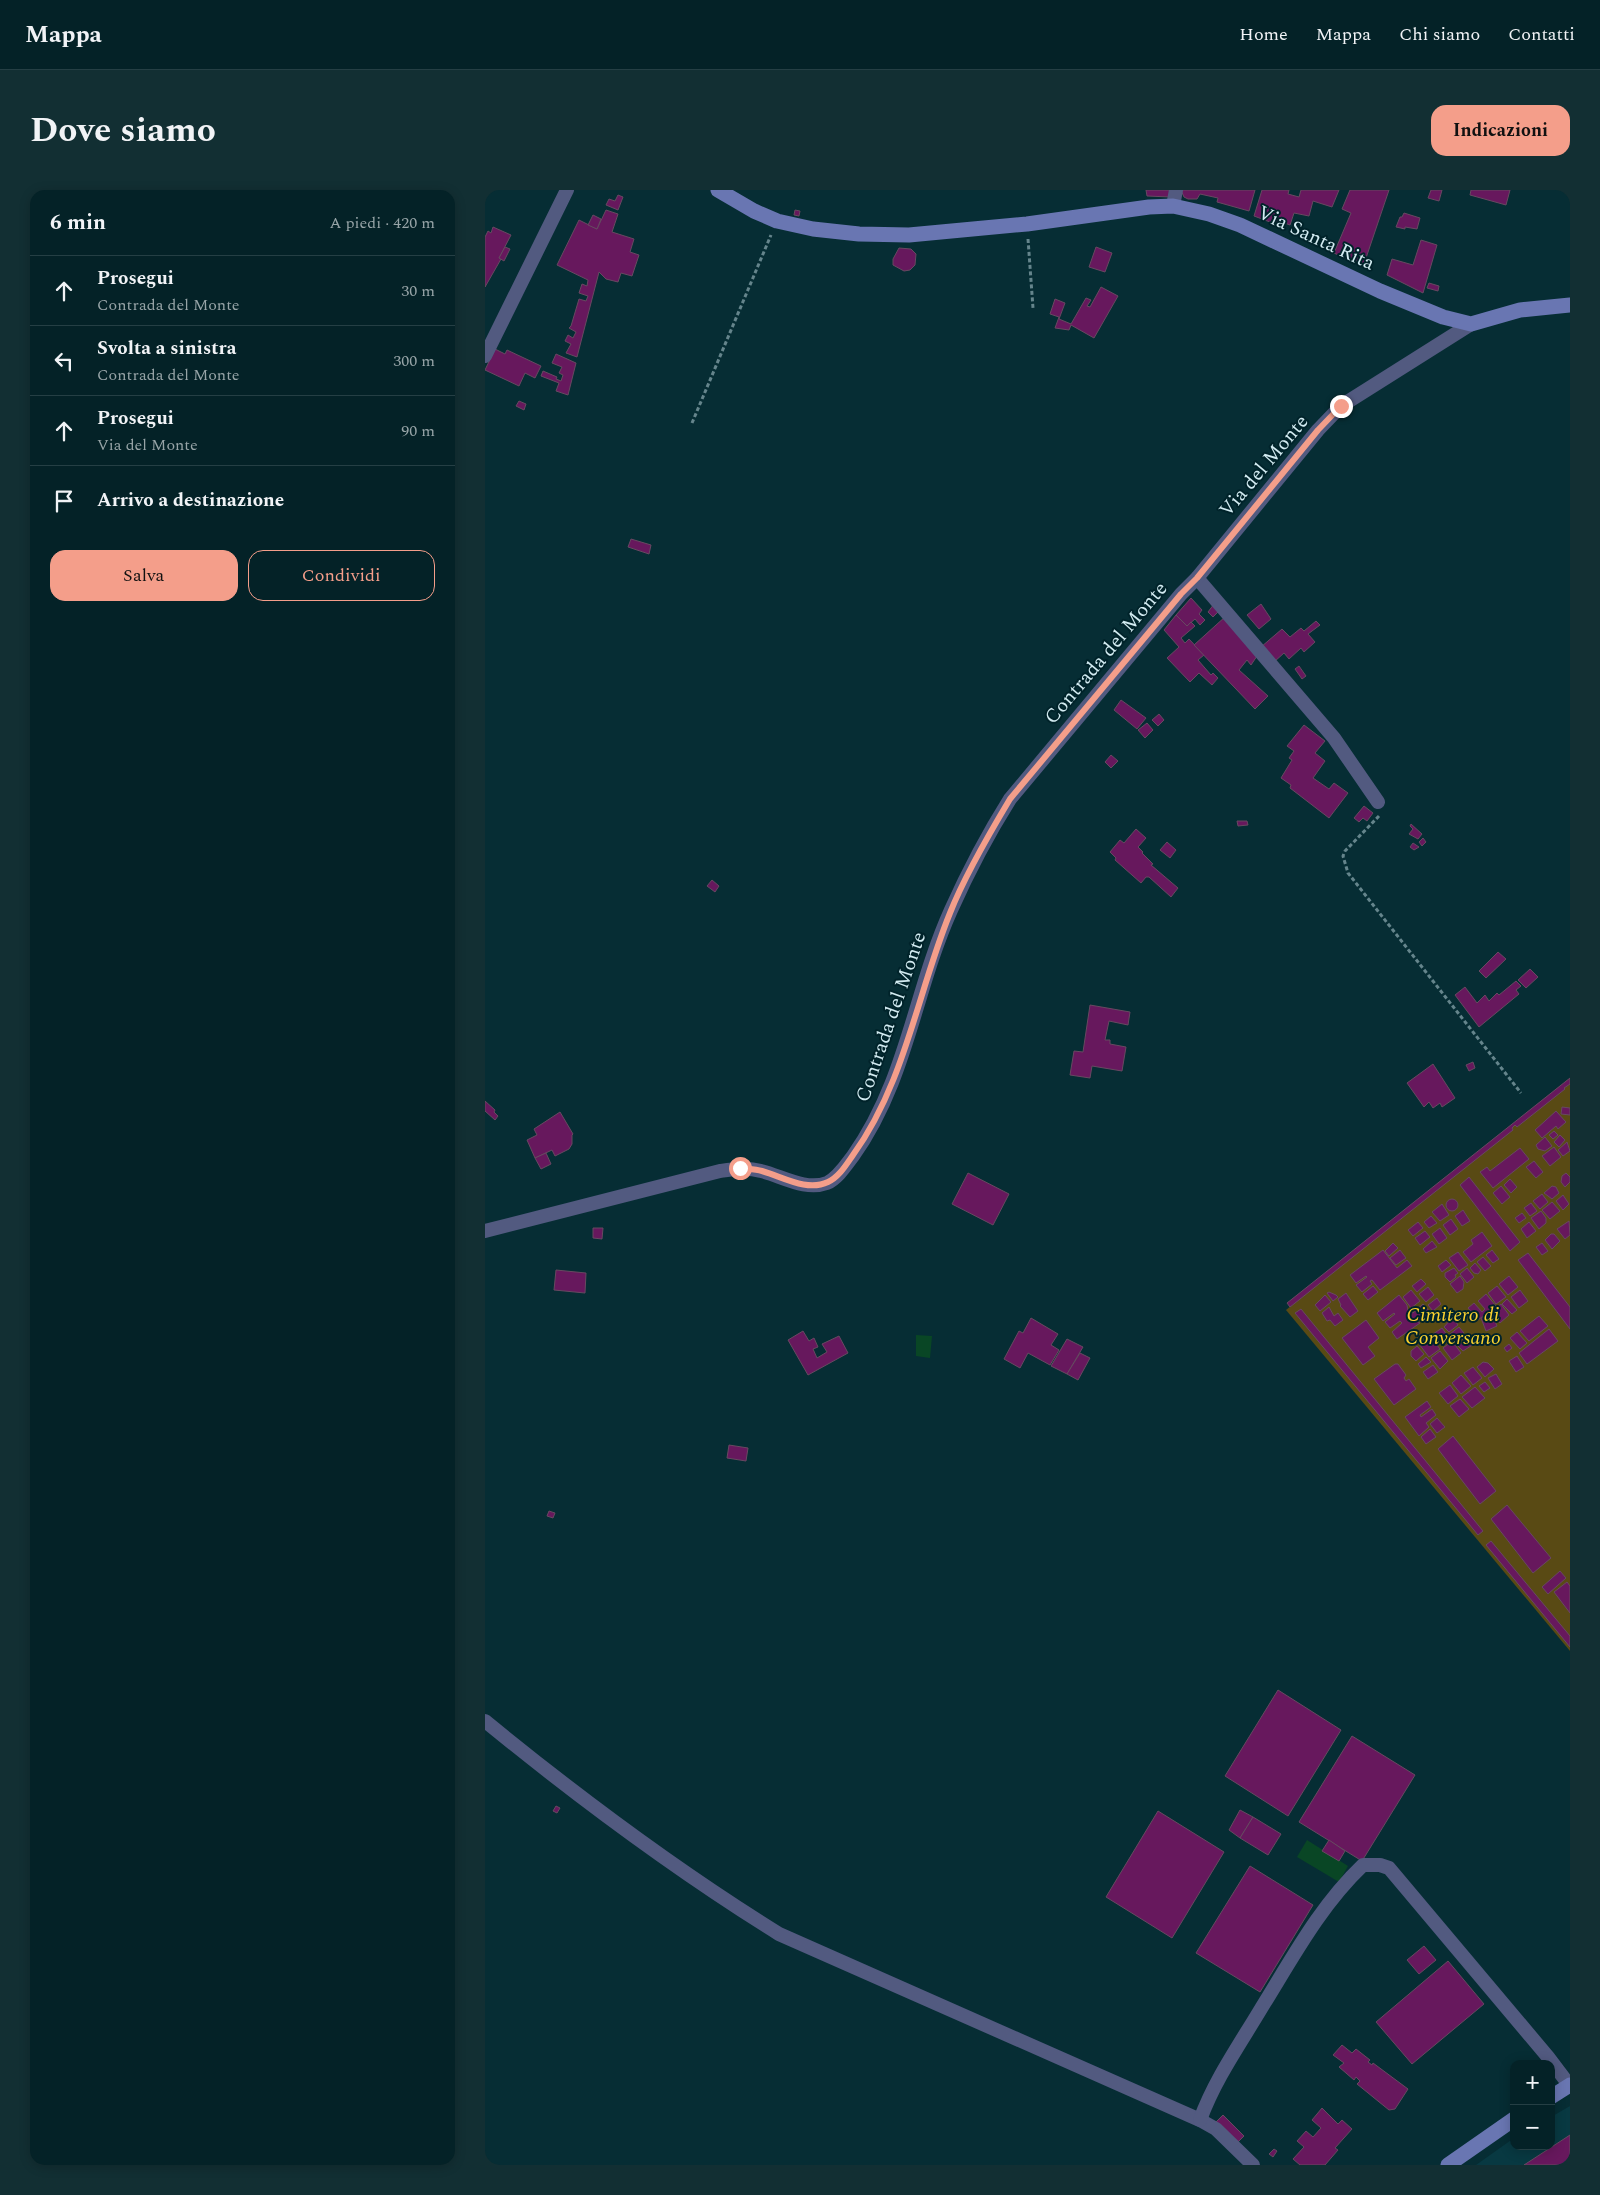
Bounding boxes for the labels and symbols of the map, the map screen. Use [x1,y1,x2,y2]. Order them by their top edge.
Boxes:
street label: Via Santa Rita [1252,198,1380,278]
route end [1330,395,1353,418]
street label: Via del Monte [1212,408,1316,524]
street label: Contrada del Monte [1037,575,1175,731]
street label: Contrada del Monte [848,928,934,1106]
route start [729,1157,752,1180]
park label: Cimitero di Conversano [1405,1300,1501,1353]

